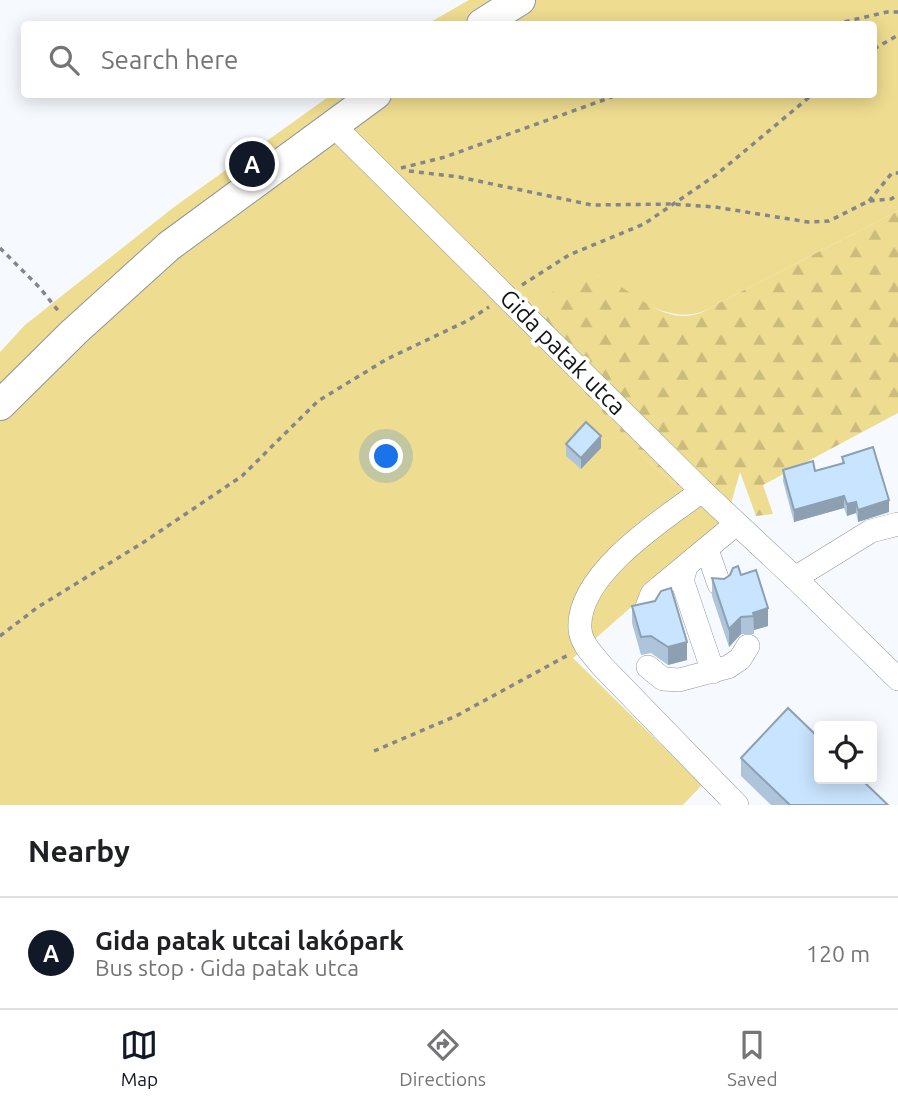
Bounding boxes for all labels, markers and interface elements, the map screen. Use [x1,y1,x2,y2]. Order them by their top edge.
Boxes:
search box [21,21,877,98]
icon: search [45,41,83,79]
text: Search here [101,45,238,74]
pin: A [229,138,275,190]
street label: Gida patak utca [495,284,631,420]
your location [369,439,403,473]
map controls [814,721,877,784]
button: locate [814,721,877,784]
text: Nearby [28,834,130,868]
text: Gida patak utcai lakópark [95,926,404,955]
text: A [43,941,59,966]
text: 120 m [806,941,870,966]
text: Bus stop · Gida patak utca [95,955,359,980]
tab: Map [120,1026,158,1090]
tab: Directions [399,1026,486,1090]
tab: Saved [727,1026,778,1090]

